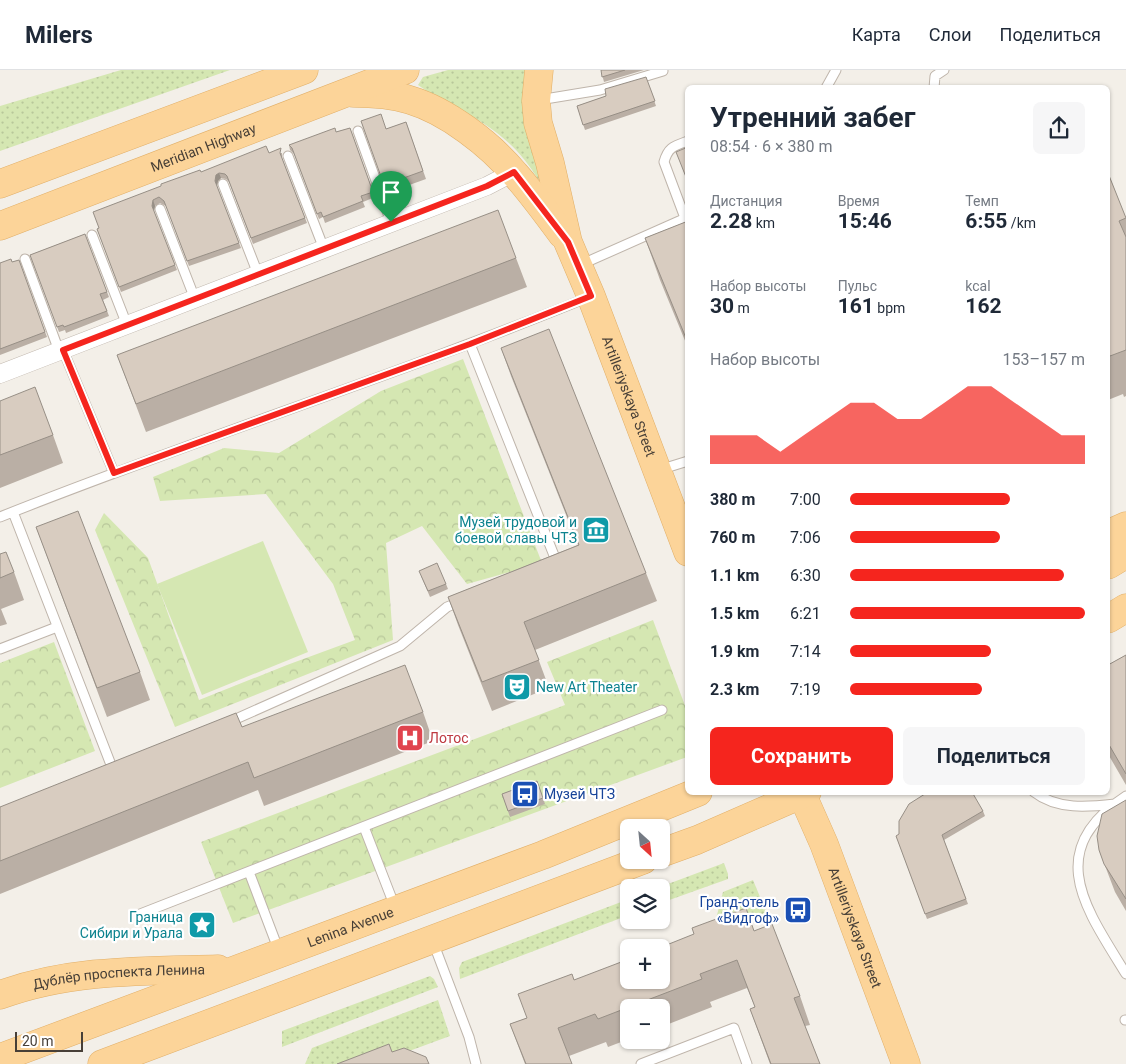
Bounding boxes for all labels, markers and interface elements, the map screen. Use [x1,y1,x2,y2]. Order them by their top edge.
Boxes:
text: Milers [25,21,93,49]
text: Карта [852,24,901,45]
text: Слои [929,24,972,45]
text: Поделиться [1000,24,1101,45]
text: Утренний забег [710,101,915,134]
button: share [1033,102,1085,154]
street label: Meridian Highway [148,120,259,175]
text: 08:54 · 6 × 380 m [710,137,832,156]
pin [370,171,412,222]
icon: arrive [377,178,405,206]
text: Дистанция [710,193,782,209]
text: Время [838,193,880,209]
text: Темп [965,193,999,209]
text: 2.28 [710,209,752,233]
text: 15:46 [838,209,892,233]
text: 6:55 [965,209,1007,233]
text: km [752,215,775,231]
text: /km [1007,215,1036,231]
text: Набор высоты [710,278,806,294]
text: Пульс [838,278,877,294]
text: kcal [965,278,991,294]
text: 30 [710,294,734,318]
text: 161 [838,294,874,318]
text: 162 [965,294,1001,318]
text: m [734,300,750,316]
text: bpm [874,300,905,316]
street label: Artilleriyskaya Street [599,334,659,459]
text: Набор высоты [710,350,820,369]
text: 153–157 m [1003,350,1085,369]
text: 380 m [710,490,755,509]
text: 7:00 [790,490,821,509]
place label: Музей трудовой и боевой славы ЧТЗ [455,514,577,546]
museum icon: Музей трудовой и боевой славы ЧТЗ [581,515,611,545]
text: 760 m [710,528,755,547]
text: 7:06 [790,528,821,547]
text: 1.1 km [710,566,759,585]
text: 6:30 [790,566,821,585]
text: 1.5 km [710,604,759,623]
text: 6:21 [790,604,821,623]
text: 1.9 km [710,642,759,661]
text: 7:14 [790,642,821,661]
theatre icon: New Art Theater [502,672,532,702]
place label: New Art Theater [536,679,638,695]
text: 2.3 km [710,680,759,699]
text: 7:19 [790,680,821,699]
hospital icon: Лотос [395,723,425,753]
button: Сохранить [710,727,893,785]
button: Поделиться [903,727,1085,785]
place label: Лотос [429,730,469,746]
bus stop icon: Музей ЧТЗ [510,779,540,809]
place label: Музей ЧТЗ [544,786,615,802]
north arrow [620,819,670,869]
map controls [620,819,670,1049]
street label: Artilleriyskaya Street [825,865,885,991]
button: layers [620,879,670,929]
place label: Гранд-отель «Видгоф» [700,894,779,926]
bus stop icon: Гранд-отель «Видгоф» [783,895,813,925]
street label: Lenina Avenue [305,904,396,950]
place label: Граница Сибири и Урала [80,909,183,941]
place icon: Граница Сибири и Урала [187,910,217,940]
button: + [620,939,670,989]
street label: Дублёр проспекта Ленина [31,961,205,993]
button: − [620,999,670,1049]
scale bar [15,1029,82,1052]
text: 20 m [22,1033,54,1049]

